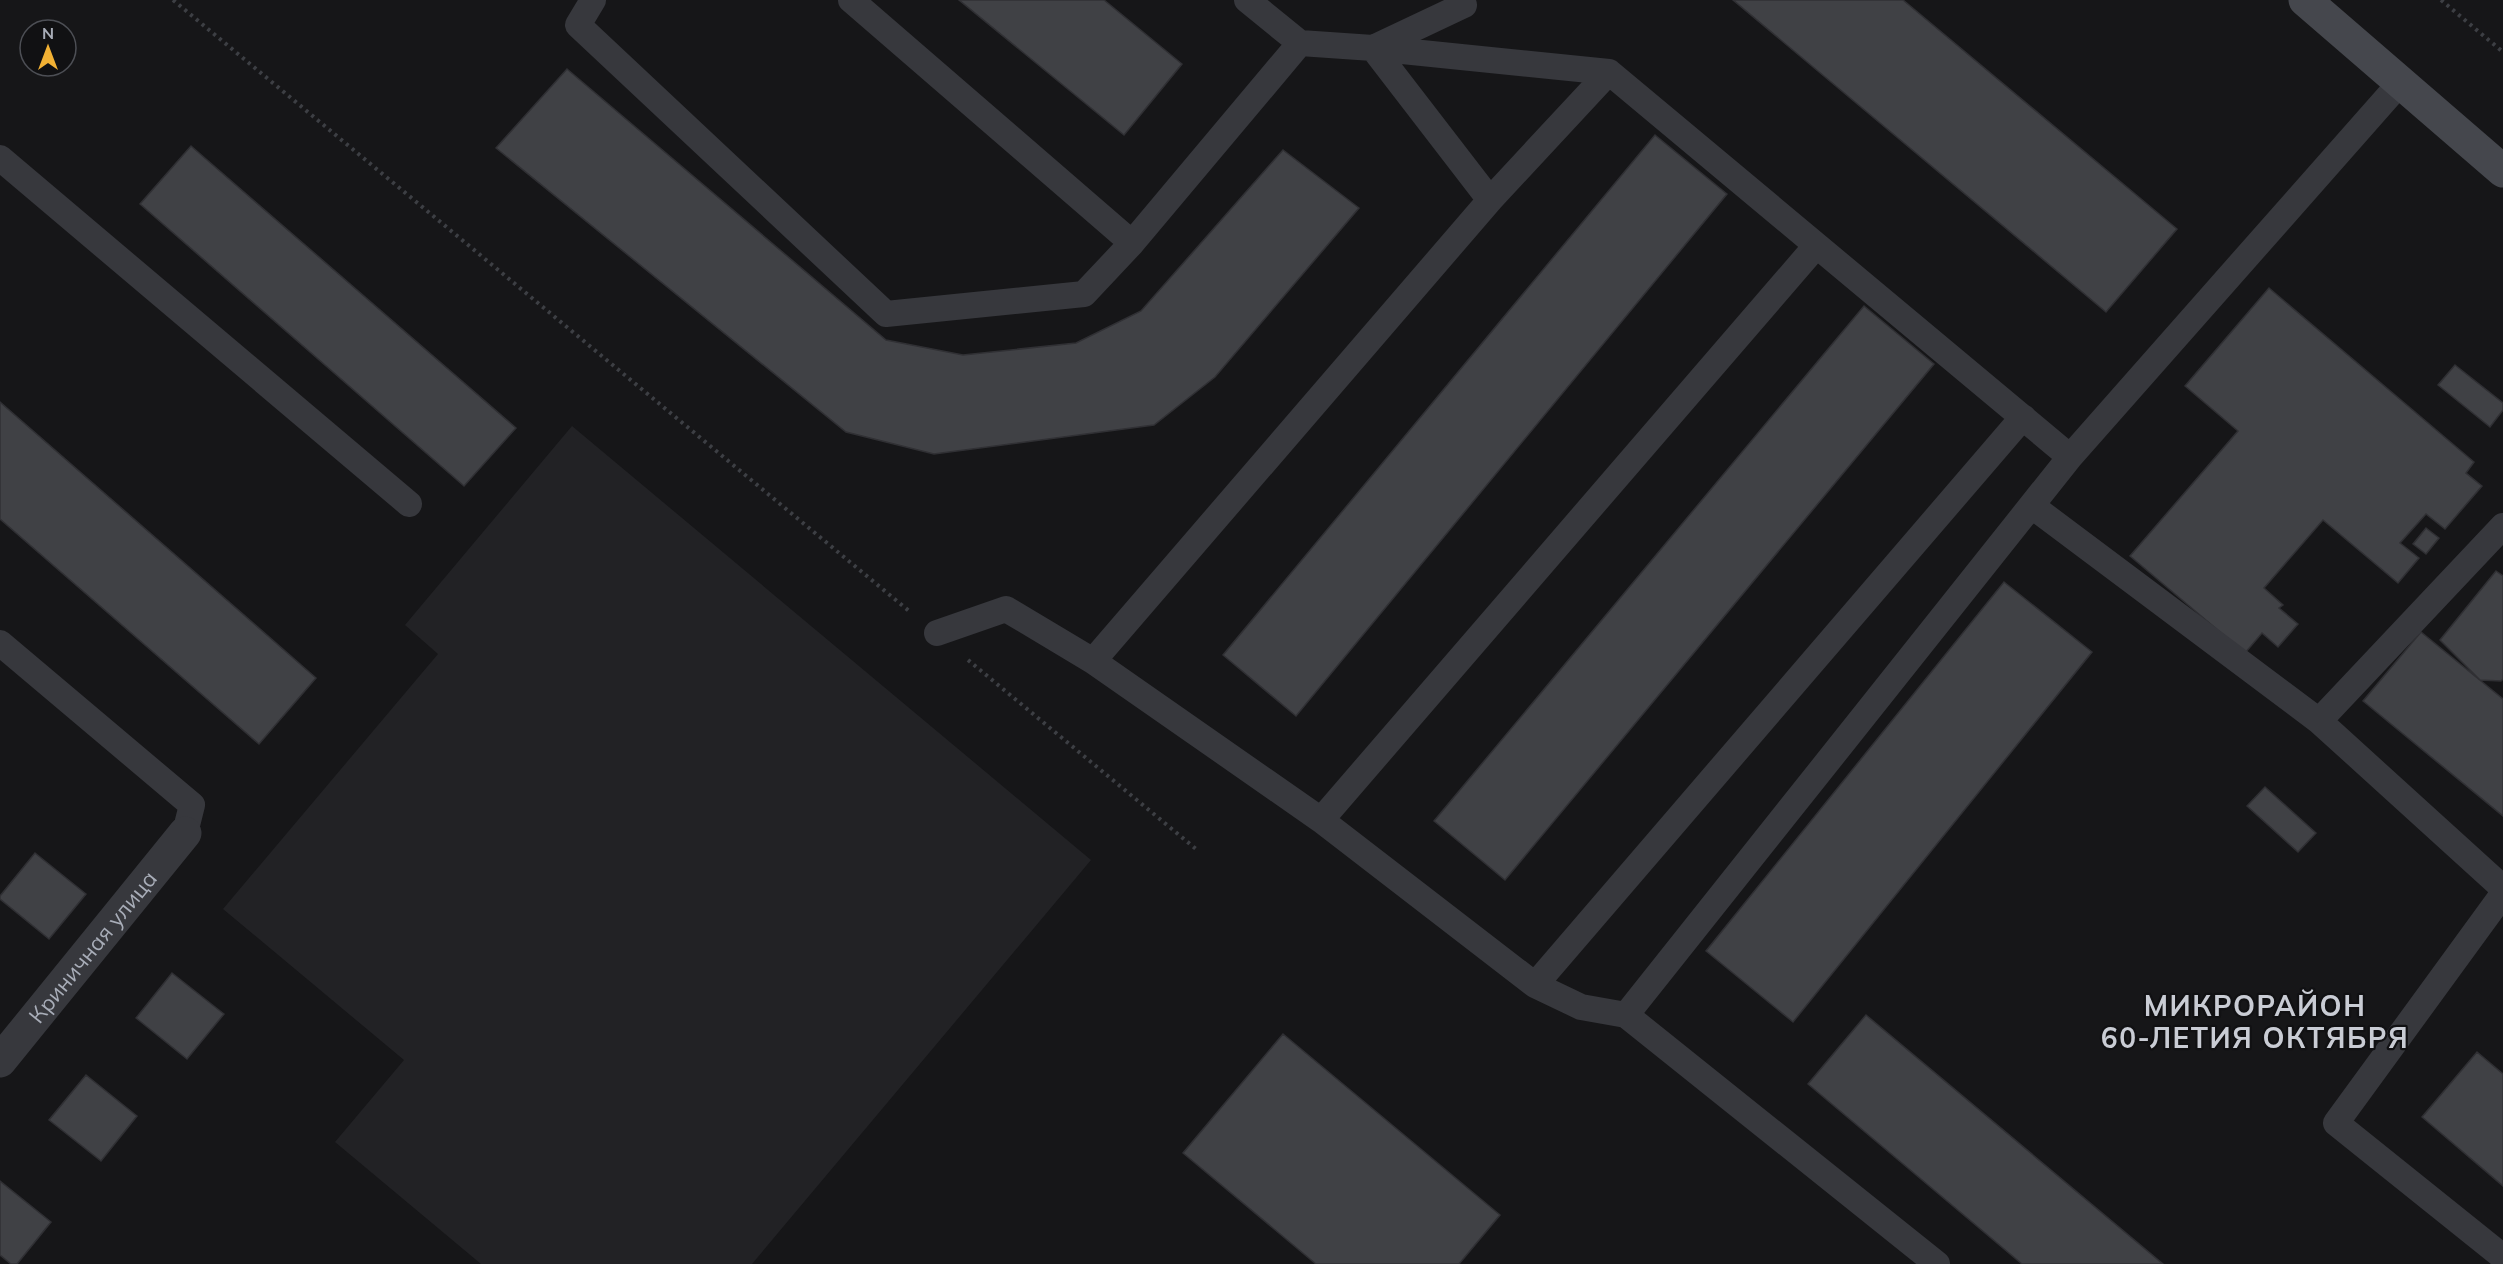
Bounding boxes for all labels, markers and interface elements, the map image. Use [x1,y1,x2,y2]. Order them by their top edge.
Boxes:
north arrow [18,18,78,78]
text: N [42,23,54,43]
street label: Криничная улица [22,865,163,1029]
district label: МИКРОРАЙОН 60-ЛЕТИЯ ОКТЯБРЯ [2101,988,2409,1055]

